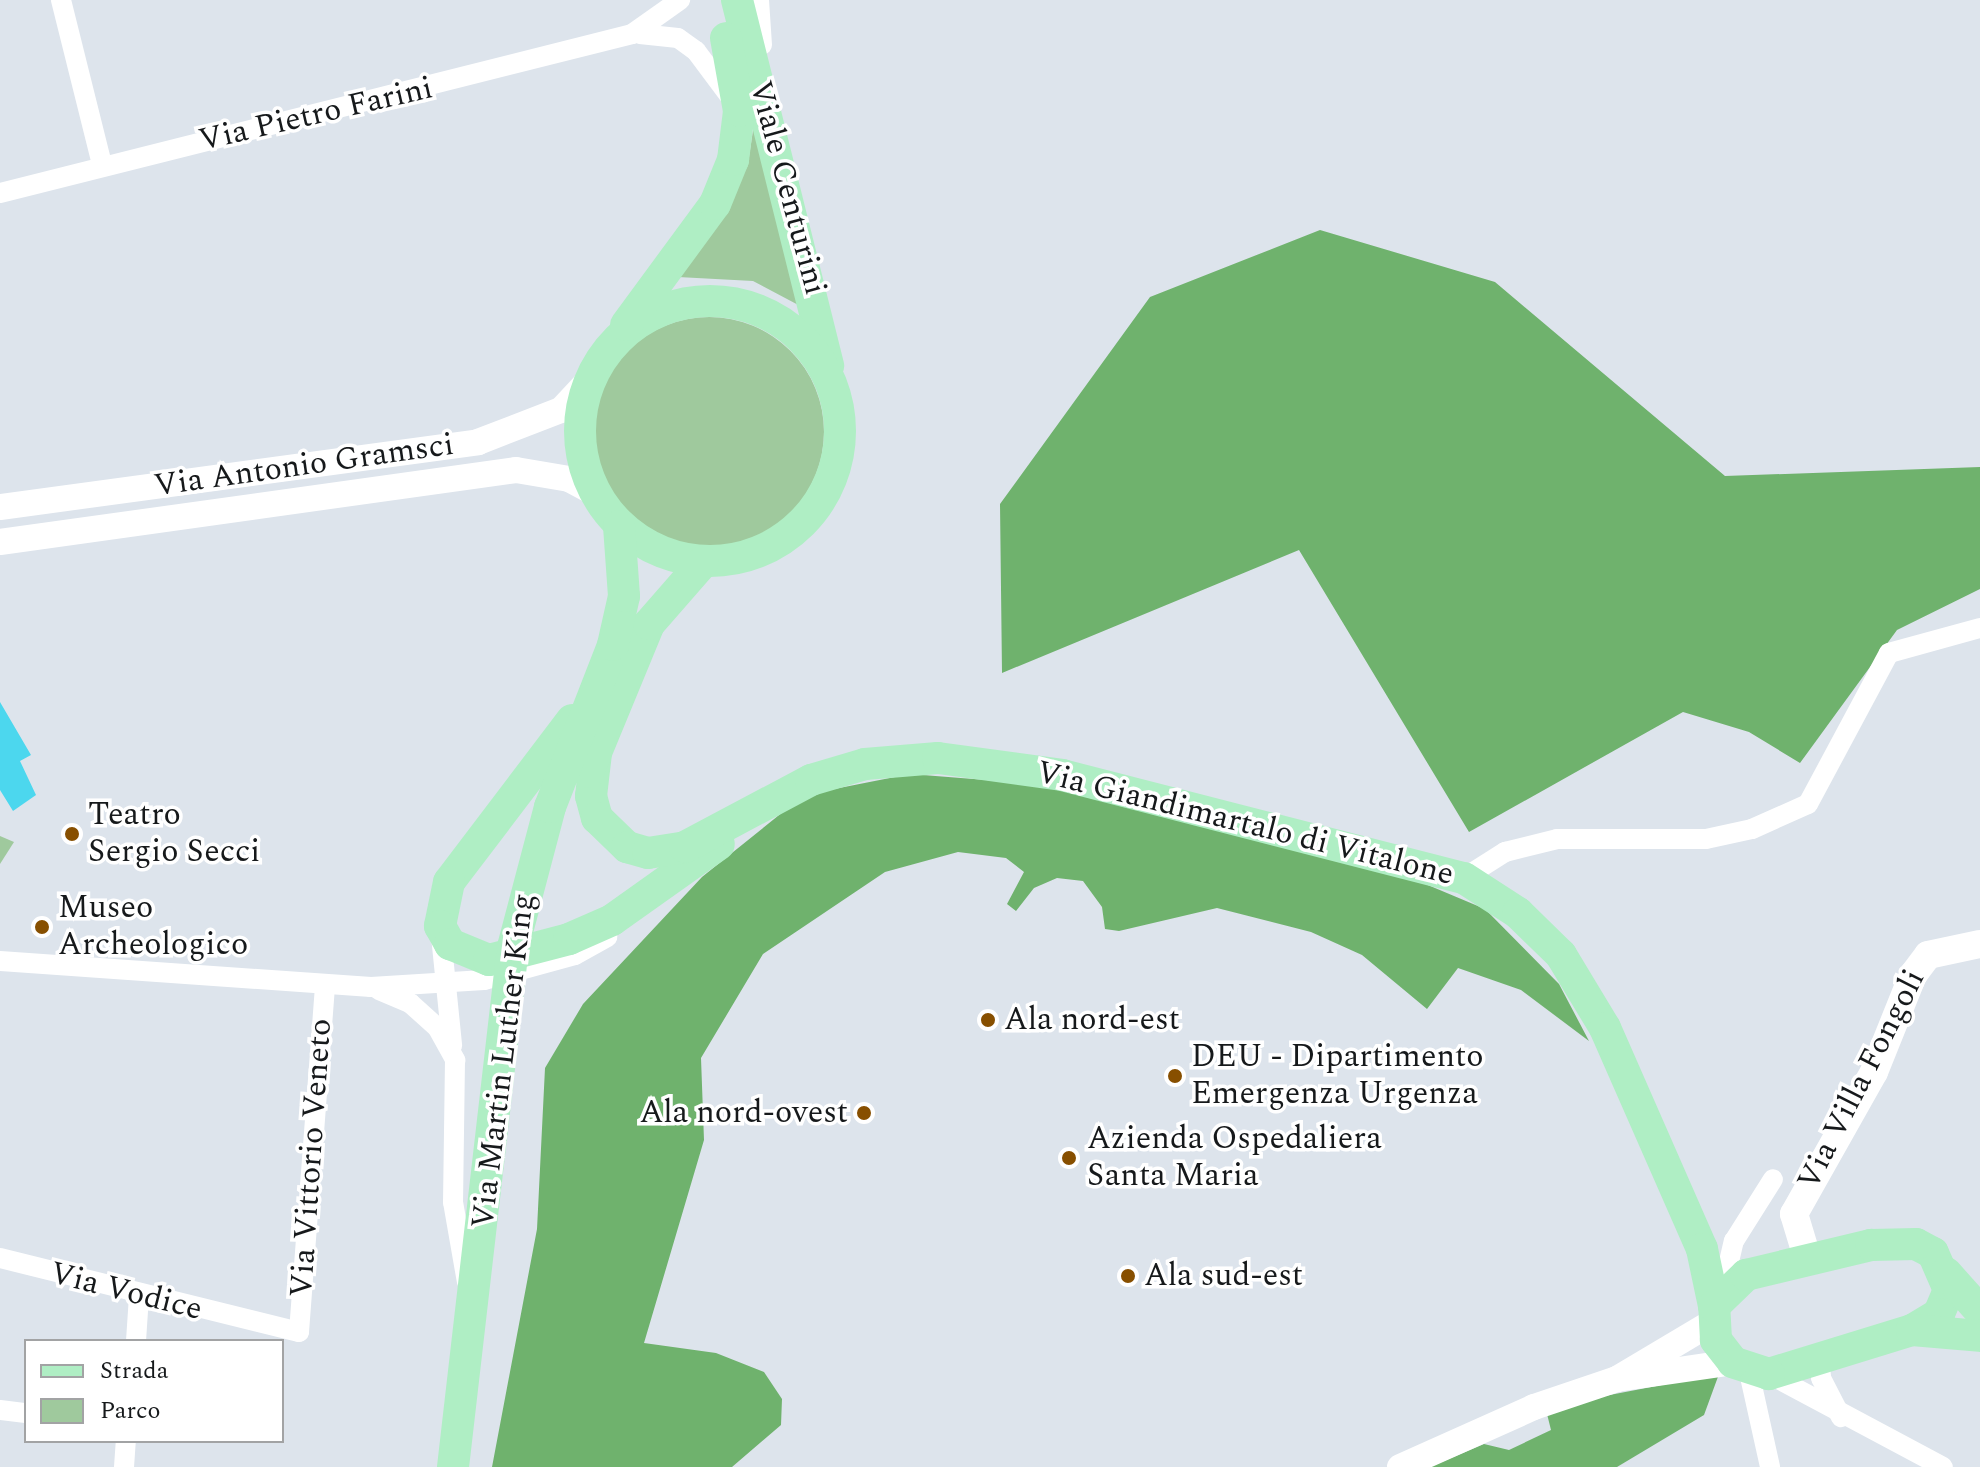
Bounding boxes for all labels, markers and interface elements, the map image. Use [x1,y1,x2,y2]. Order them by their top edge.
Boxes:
street label: Via Pietro Farini [195,69,437,161]
street label: Viale Centurini [740,77,834,299]
street label: Via Antonio Gramsci [152,426,456,506]
street label: Via Giandimartalo di Vitalone [1032,754,1458,894]
place label: Teatro Sergio Secci [88,797,260,872]
marker: Teatro Sergio Secci [63,825,81,843]
place label: Museo Archeologico [58,890,248,965]
street label: Via Martin Luther King [464,891,544,1231]
marker: Museo Archeologico [33,918,51,936]
street label: Via Villa Fongoli [1790,964,1934,1196]
place label: Ala nord-est [1004,1001,1180,1039]
marker: Ala nord-est [979,1011,997,1029]
street label: Via Vittorio Veneto [283,1017,341,1299]
place label: DEU - Dipartimento Emergenza Urgenza [1191,1039,1484,1114]
marker: DEU - Dipartimento Emergenza Urgenza [1166,1067,1184,1085]
place label: Ala nord-ovest [639,1094,848,1132]
marker: Ala nord-ovest [855,1104,873,1122]
place label: Azienda Ospedaliera Santa Maria [1087,1121,1382,1196]
marker: Azienda Ospedaliera Santa Maria [1058,1147,1080,1169]
street label: Via Vodice [46,1255,206,1329]
place label: Ala sud-est [1144,1257,1303,1295]
marker: Ala sud-est [1119,1267,1137,1285]
legend [24,1339,284,1443]
text: Strada [100,1353,168,1389]
text: Parco [100,1393,161,1429]

